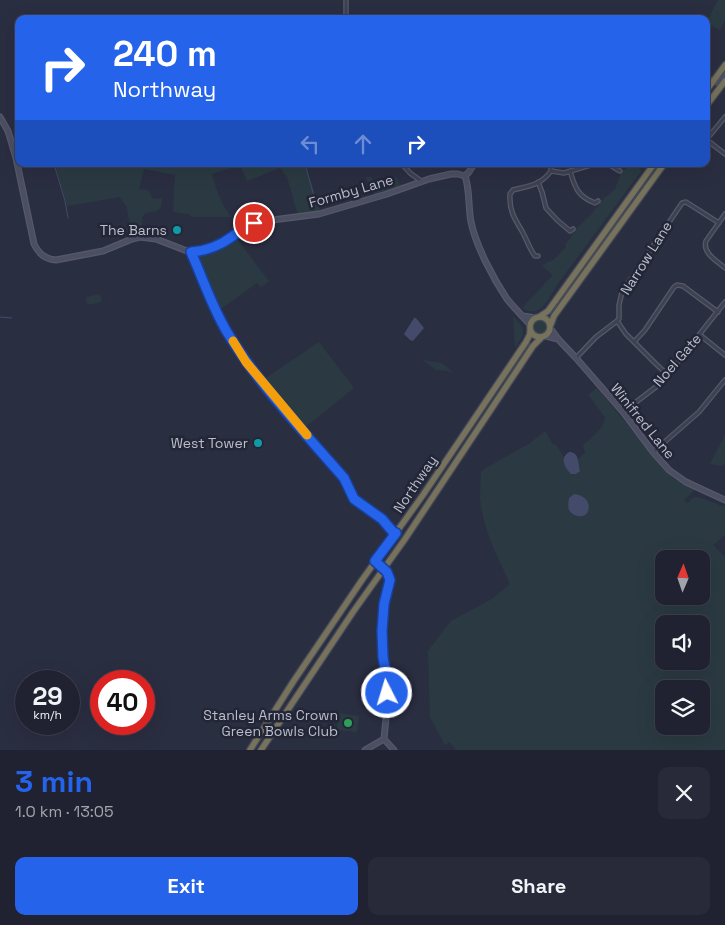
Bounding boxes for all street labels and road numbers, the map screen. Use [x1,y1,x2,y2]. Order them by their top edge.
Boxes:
street label: Formby Lane [307,170,395,212]
street label: Narrow Lane [616,218,676,298]
street label: Noel Gate [649,330,705,390]
street label: Winifred Lane [607,379,679,463]
street label: Northway [389,452,441,516]

